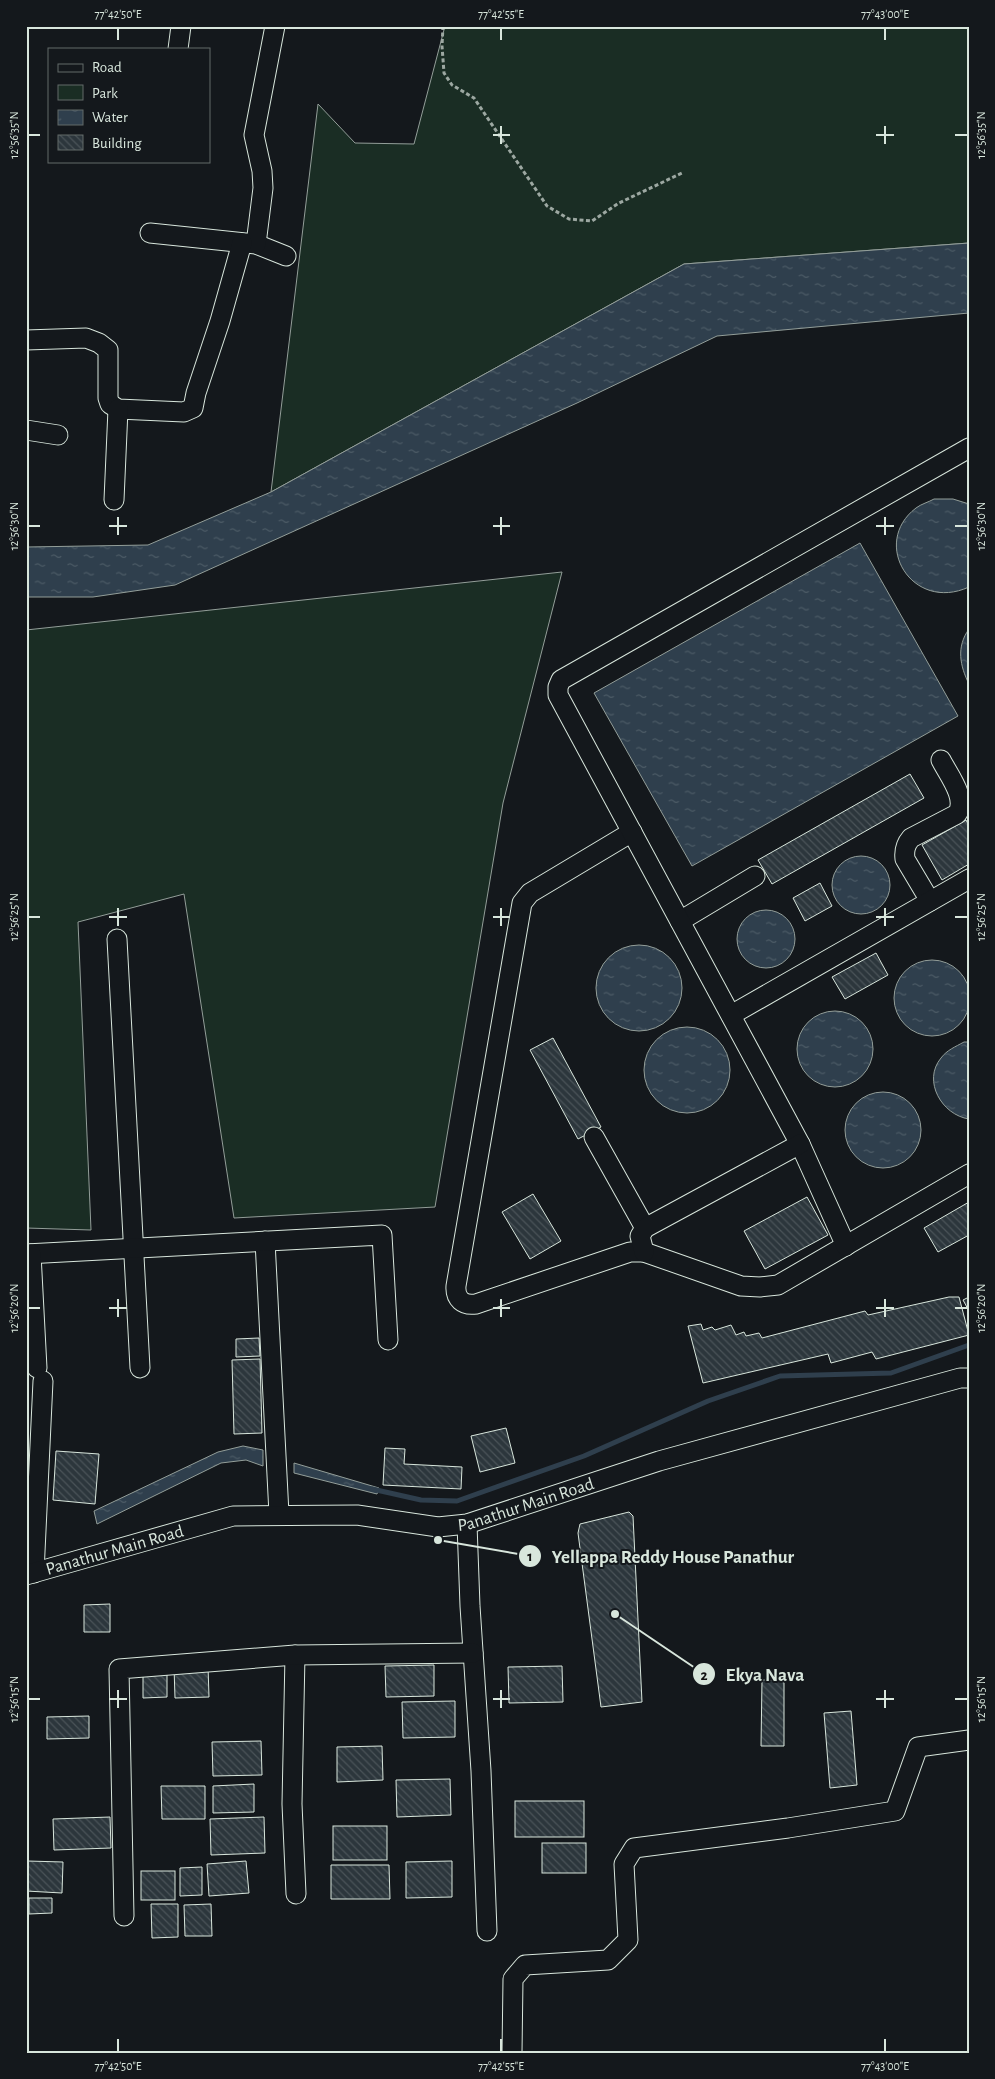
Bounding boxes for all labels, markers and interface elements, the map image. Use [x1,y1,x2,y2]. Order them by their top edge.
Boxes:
text: 77°42'50"E [94,8,142,20]
text: 77°42'55"E [478,8,524,20]
text: 77°43'00"E [861,8,909,20]
legend [48,48,210,162]
text: Road [92,60,122,75]
text: Park [92,86,118,101]
text: Water [92,110,128,125]
text: 12°56'35"N [8,111,20,159]
text: 12°56'35"N [975,111,987,159]
text: Building [92,136,142,151]
text: 12°56'30"N [8,502,20,550]
text: 12°56'30"N [975,502,987,550]
text: 12°56'25"N [8,893,20,941]
text: 12°56'25"N [975,893,987,941]
text: 12°56'20"N [8,1283,20,1333]
text: 12°56'20"N [975,1283,987,1333]
street label: Panathur Main Road [457,1475,596,1535]
street label: Panathur Main Road [44,1523,186,1579]
callout: Yellappa Reddy House Panathur [517,1539,805,1573]
text: Yellappa Reddy House Panathur [552,1548,795,1567]
text: 1 [527,1549,533,1564]
callout: Ekya Nava [691,1657,815,1691]
text: Ekya Nava [726,1666,804,1685]
text: 2 [700,1668,708,1683]
text: 12°56'15"N [8,1676,20,1722]
text: 12°56'15"N [975,1676,987,1722]
text: 77°42'50"E [94,2060,142,2072]
text: 77°42'55"E [478,2060,524,2072]
text: 77°43'00"E [861,2060,909,2072]

